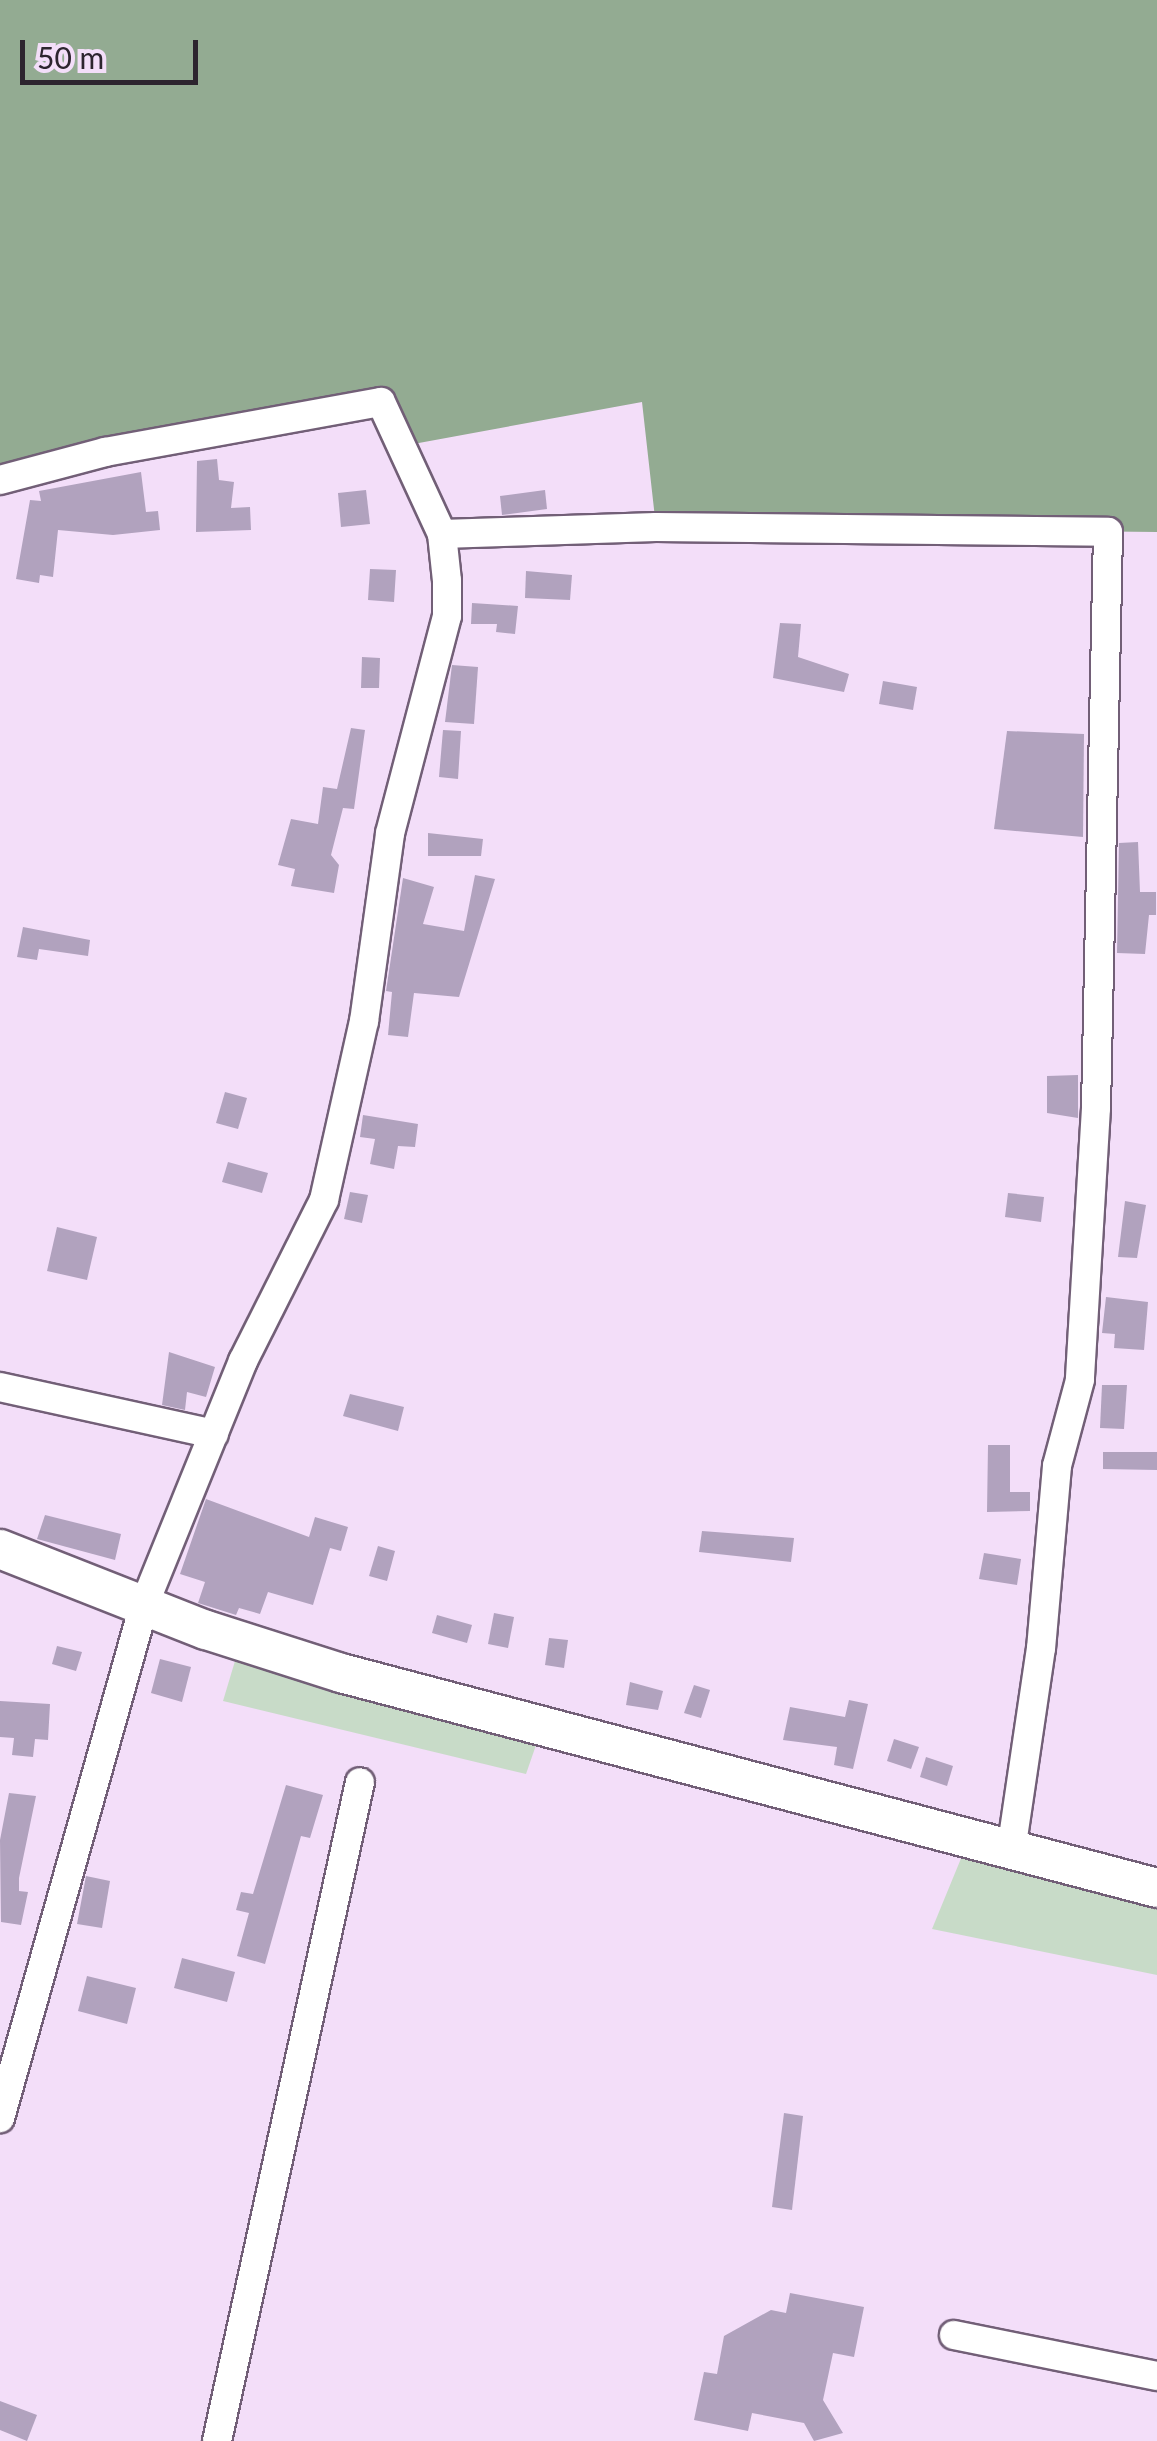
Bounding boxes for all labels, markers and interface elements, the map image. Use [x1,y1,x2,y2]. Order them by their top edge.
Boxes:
scale bar [25,20,202,82]
text: 50 m [37,39,104,75]

